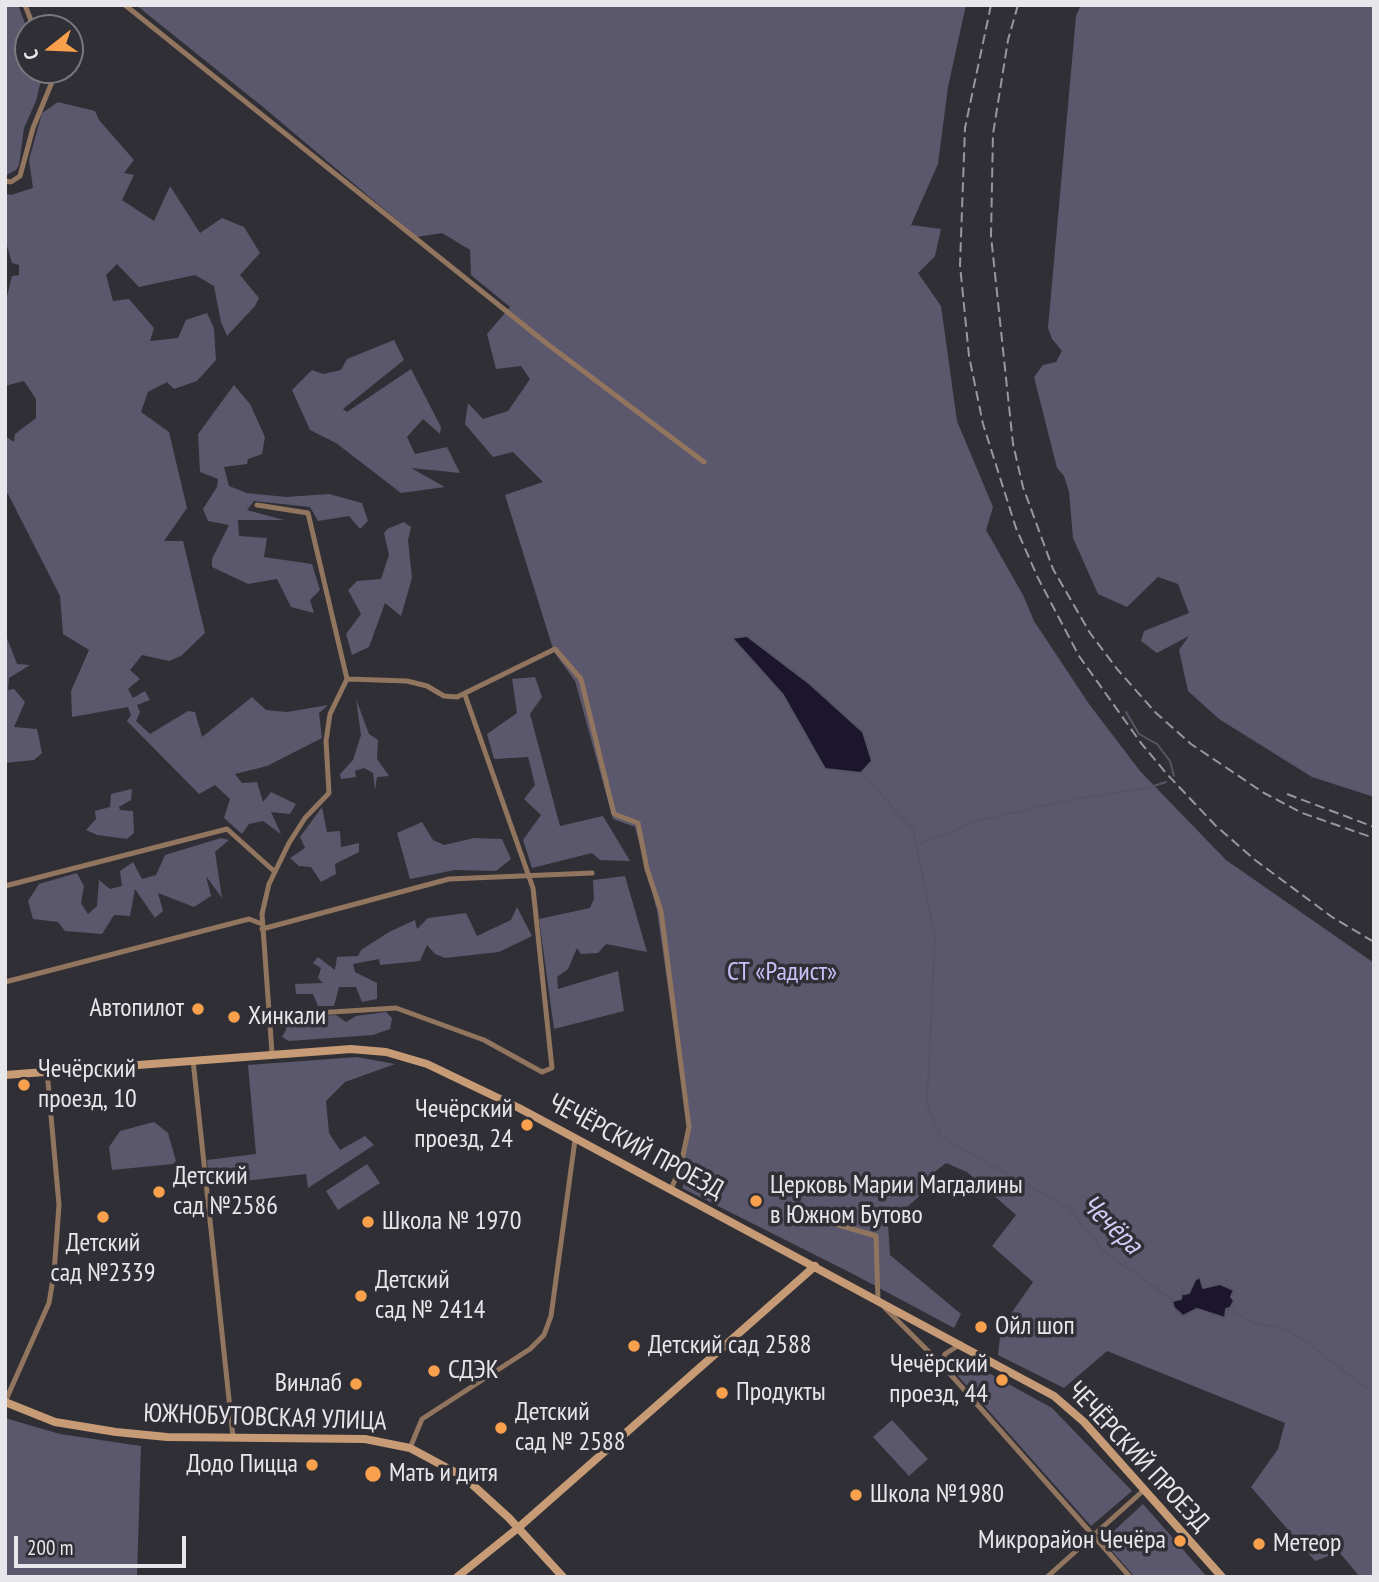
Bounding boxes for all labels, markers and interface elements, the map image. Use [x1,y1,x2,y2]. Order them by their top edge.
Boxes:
north arrow [14,14,84,84]
text: С [18,47,44,63]
park label: СТ «Радист» [727,957,837,989]
place label: Автопилот [90,993,184,1025]
marker: Автопилот [190,1001,206,1017]
place label: Хинкали [248,1001,326,1033]
marker: Хинкали [226,1009,242,1025]
place label: Чечёрский проезд, 10 [38,1054,137,1116]
marker: Чечёрский проезд, 10 [16,1077,32,1093]
street label: ЧЕЧЁРСКИЙ ПРОЕЗД [543,1088,729,1206]
place label: Чечёрский проезд, 24 [414,1094,513,1156]
marker: Чечёрский проезд, 24 [519,1117,535,1133]
place label: Детский сад №2586 [173,1161,278,1222]
place label: Церковь Марии Магдалины в Южном Бутово [770,1170,1023,1232]
marker: Детский сад №2586 [151,1184,167,1200]
water label: Чечёра [1074,1188,1148,1262]
marker: Церковь Марии Магдалины в Южном Бутово [748,1193,764,1209]
place label: Школа № 1970 [382,1206,522,1238]
marker: Детский сад №2339 [95,1209,111,1225]
marker: Школа № 1970 [360,1214,376,1230]
place label: Детский сад №2339 [51,1228,155,1290]
place label: Детский сад № 2414 [375,1265,485,1326]
marker: Детский сад № 2414 [353,1288,369,1304]
place label: Ойл шоп [995,1311,1075,1343]
marker: Ойл шоп [973,1319,989,1335]
place label: Детский сад 2588 [648,1330,811,1362]
marker: Детский сад 2588 [626,1338,642,1354]
place label: Чечёрский проезд, 44 [889,1349,988,1410]
place label: СДЭК [448,1355,498,1387]
marker: СДЭК [426,1363,442,1379]
place label: Винлаб [275,1368,342,1400]
marker: Чечёрский проезд, 44 [994,1372,1010,1388]
marker: Винлаб [348,1376,364,1392]
street label: ЧЕЧЁРСКИЙ ПРОЕЗД [1061,1376,1215,1538]
place label: Продукты [736,1377,826,1409]
marker: Продукты [714,1385,730,1401]
place label: Детский сад № 2588 [515,1397,625,1458]
street label: ЮЖНОБУТОВСКАЯ УЛИЦА [143,1398,387,1438]
marker: Детский сад № 2588 [493,1420,509,1436]
place label: Додо Пицца [186,1449,298,1481]
marker: Додо Пицца [304,1457,320,1473]
place label: Мать и дитя [389,1458,498,1490]
marker: Мать и дитя [363,1464,383,1484]
place label: Школа №1980 [870,1479,1004,1511]
marker: Школа №1980 [848,1487,864,1503]
scale bar [18,1522,189,1566]
place label: Микрорайон Чечёра [978,1525,1166,1557]
place label: Метеор [1273,1528,1341,1560]
marker: Микрорайон Чечёра [1172,1533,1188,1549]
text: 200 m [27,1534,73,1561]
marker: Метеор [1251,1536,1267,1552]

